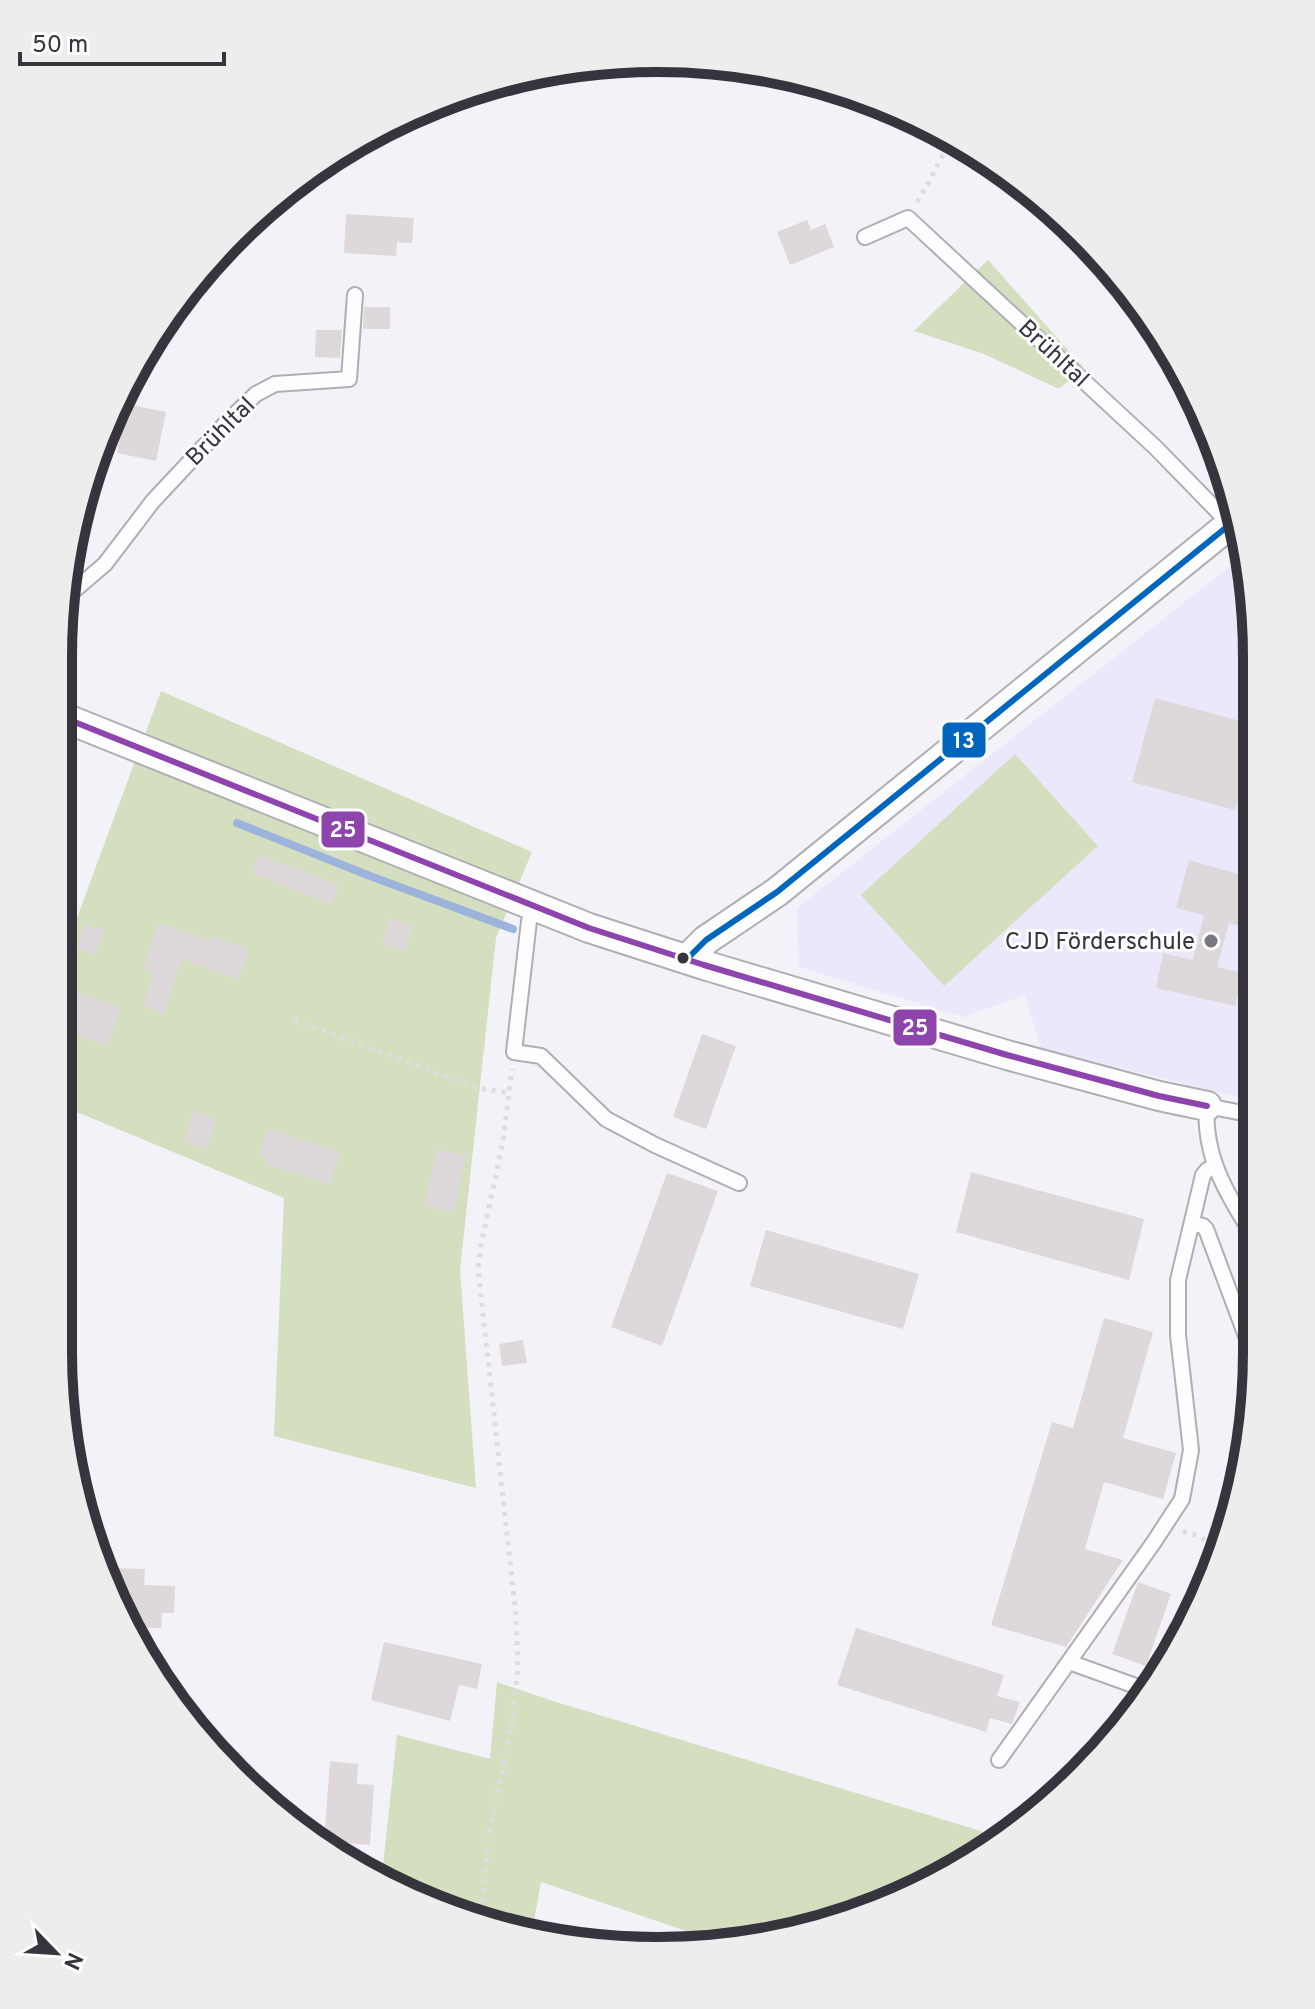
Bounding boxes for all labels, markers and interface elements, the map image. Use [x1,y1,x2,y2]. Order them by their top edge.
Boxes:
scale bar [20,16,224,66]
text: 50 m [32,31,88,61]
street label: Brühltal [1011,314,1094,395]
street label: Brühltal [180,391,262,473]
line badge: 13 [941,721,987,759]
text: 13 [953,729,975,756]
line badge: 25 [320,810,366,849]
text: 25 [330,818,356,845]
place label: CJD Förderschule [1005,928,1195,958]
marker: CJD Förderschule [1202,932,1220,950]
unlabelled marker [675,950,691,966]
line badge: 25 [892,1008,938,1047]
text: 25 [902,1016,928,1043]
north arrow [16,1913,96,1993]
text: N [56,1948,87,1973]

